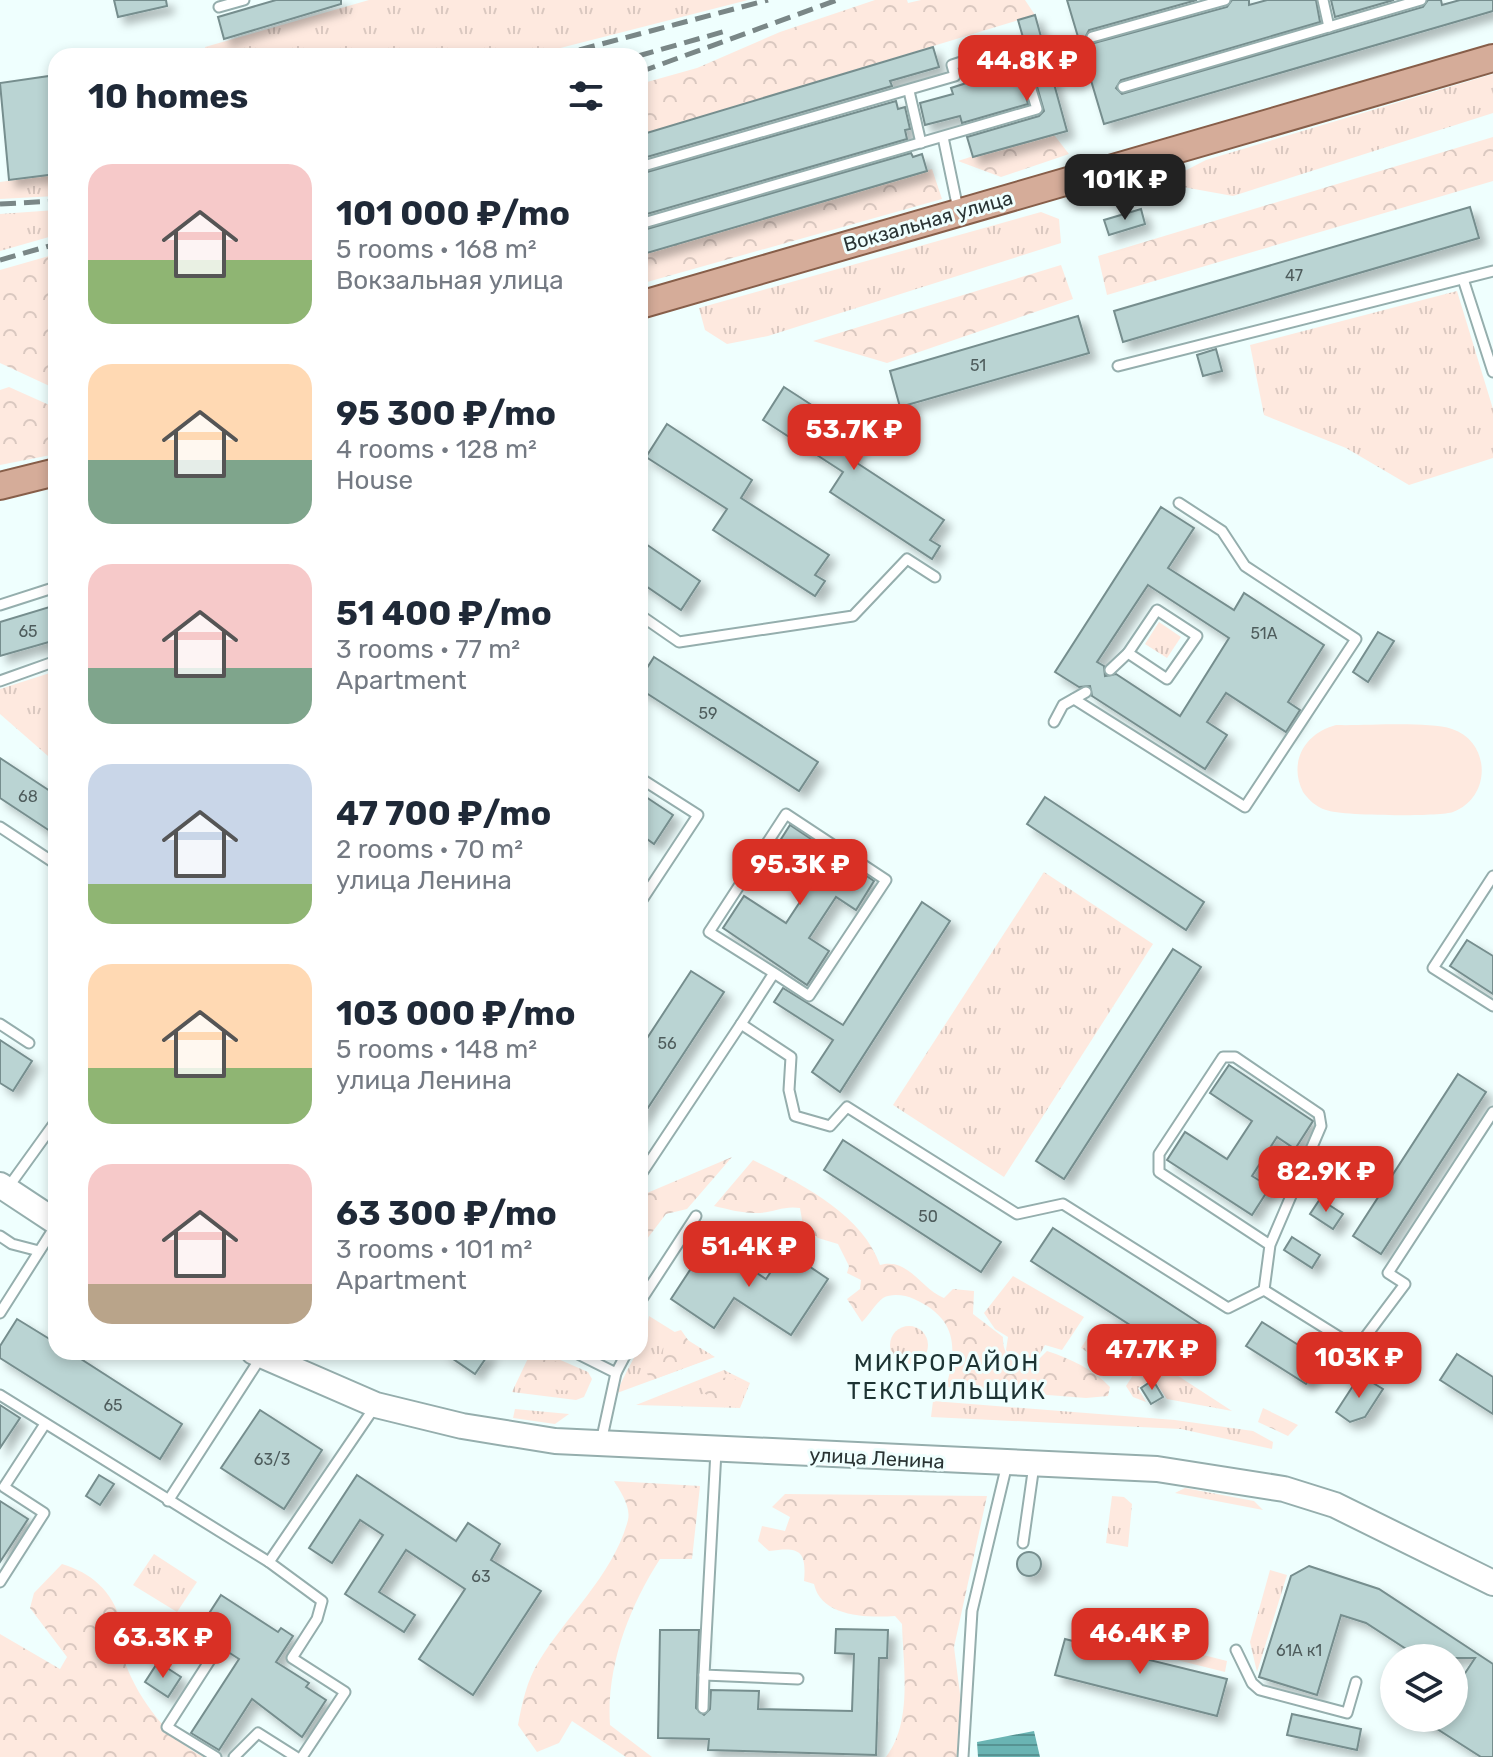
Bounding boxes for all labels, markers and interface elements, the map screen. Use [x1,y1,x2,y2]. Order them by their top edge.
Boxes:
pin: 44.8K ₽ [953,35,1101,103]
text: 44.8K ₽ [976,45,1078,76]
icon: filters [564,74,608,118]
text: 10 homes [88,76,248,117]
pin: 101K ₽ [1060,154,1190,222]
text: 101K ₽ [1083,164,1167,195]
street label: Вокзальная улица [841,185,1015,257]
text: 101 000 ₽/mo [336,193,570,234]
icon: home [152,196,248,292]
text: 5 rooms · 168 m² [336,234,537,265]
text: Вокзальная улица [336,265,564,296]
house number: 47 [1285,266,1303,285]
house number: 51 [970,356,986,375]
text: 95 300 ₽/mo [336,393,556,434]
icon: home [152,396,248,492]
pin: 53.7K ₽ [780,404,928,472]
text: 53.7K ₽ [806,414,902,445]
text: 4 rooms · 128 m² [336,434,537,465]
text: House [336,465,413,496]
text: 51 400 ₽/mo [336,593,552,634]
icon: home [152,596,248,692]
house number: 65 [18,622,38,641]
house number: 51А [1251,624,1278,643]
text: 3 rooms · 77 m² [336,634,520,665]
text: Apartment [336,665,467,696]
house number: 59 [699,704,718,723]
house number: 68 [18,787,38,806]
text: 47 700 ₽/mo [336,793,551,834]
icon: home [152,796,248,892]
text: 2 rooms · 70 m² [336,834,523,865]
pin: 95.3K ₽ [726,839,874,907]
text: 95.3K ₽ [750,849,850,880]
text: улица Ленина [336,865,512,896]
text: 103 000 ₽/mo [336,993,575,1034]
icon: home [152,996,248,1092]
text: 5 rooms · 148 m² [336,1034,537,1065]
house number: 56 [657,1034,677,1053]
text: улица Ленина [336,1065,512,1096]
pin: 82.9K ₽ [1252,1146,1400,1214]
text: 82.9K ₽ [1277,1156,1375,1187]
text: 63 300 ₽/mo [336,1193,557,1234]
icon: home [152,1196,248,1292]
house number: 50 [918,1207,938,1226]
pin: 51.4K ₽ [675,1221,823,1289]
text: 51.4K ₽ [701,1231,797,1262]
text: 3 rooms · 101 m² [336,1234,532,1265]
text: Apartment [336,1265,467,1296]
pin: 47.7K ₽ [1078,1324,1226,1392]
pin: 103K ₽ [1294,1332,1424,1400]
text: 47.7K ₽ [1105,1334,1199,1365]
text: 103K ₽ [1314,1342,1404,1373]
district label: МИКРОРАЙОН ТЕКСТИЛЬЩИК [847,1349,1047,1405]
house number: 65 [103,1396,123,1415]
street label: улица Ленина [809,1442,945,1474]
house number: 63/3 [254,1450,290,1469]
house number: 63 [471,1567,491,1586]
pin: 46.4K ₽ [1066,1608,1214,1676]
pin: 63.3K ₽ [89,1612,237,1680]
text: 46.4K ₽ [1089,1618,1191,1649]
text: 63.3K ₽ [113,1622,213,1653]
house number: 61А к1 [1276,1641,1322,1660]
map controls [1380,1644,1468,1732]
button: layers [1380,1644,1468,1732]

